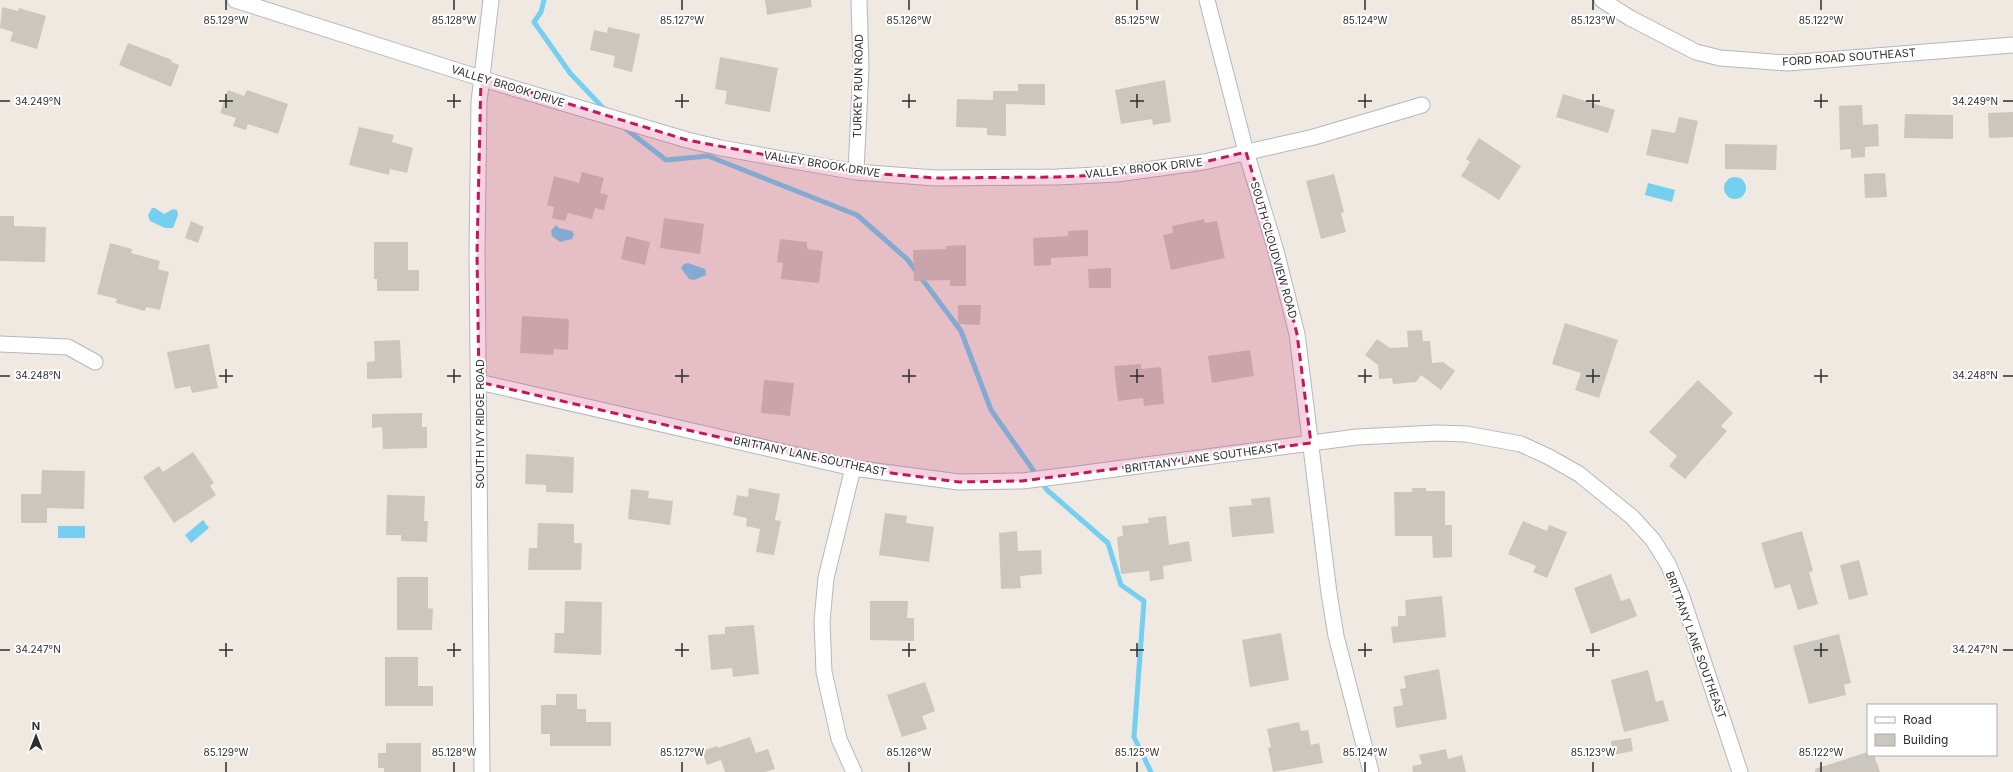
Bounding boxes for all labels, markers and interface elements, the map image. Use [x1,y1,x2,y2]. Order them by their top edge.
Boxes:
text: 85.129°W [204,14,249,26]
text: 85.128°W [432,14,476,26]
text: 85.127°W [660,14,704,26]
text: 85.126°W [887,14,932,26]
text: 85.125°W [1115,14,1159,26]
text: 85.124°W [1343,14,1387,26]
text: 85.123°W [1571,14,1615,26]
text: 85.122°W [1799,14,1843,26]
street label: TURKEY RUN ROAD [850,34,866,138]
street label: FORD ROAD SOUTHEAST [1782,45,1916,69]
street label: VALLEY BROOK DRIVE [450,62,566,110]
text: 34.249°N [15,95,61,107]
text: 34.249°N [1952,95,1998,107]
street label: VALLEY BROOK DRIVE [763,148,881,180]
street label: VALLEY BROOK DRIVE [1085,155,1203,181]
street label: SOUTH CLOUDVIEW ROAD [1248,180,1300,320]
street label: SOUTH IVY RIDGE ROAD [473,359,487,489]
text: 34.248°N [15,369,61,381]
text: 34.248°N [1952,369,1998,381]
street label: BRITTANY LANE SOUTHEAST [732,433,888,479]
street label: BRITTANY LANE SOUTHEAST [1124,440,1280,476]
street label: BRITTANY LANE SOUTHEAST [1663,569,1729,721]
text: 34.247°N [15,643,61,655]
text: 34.247°N [1952,643,1998,655]
legend [1867,704,1997,756]
text: Road [1903,712,1932,727]
north arrow [16,716,56,756]
text: N [32,719,40,733]
text: Building [1903,732,1948,747]
text: 85.129°W [204,746,249,758]
text: 85.128°W [432,746,476,758]
text: 85.127°W [660,746,704,758]
text: 85.126°W [887,746,932,758]
text: 85.125°W [1115,746,1159,758]
text: 85.124°W [1343,746,1387,758]
text: 85.123°W [1571,746,1615,758]
text: 85.122°W [1799,746,1843,758]

